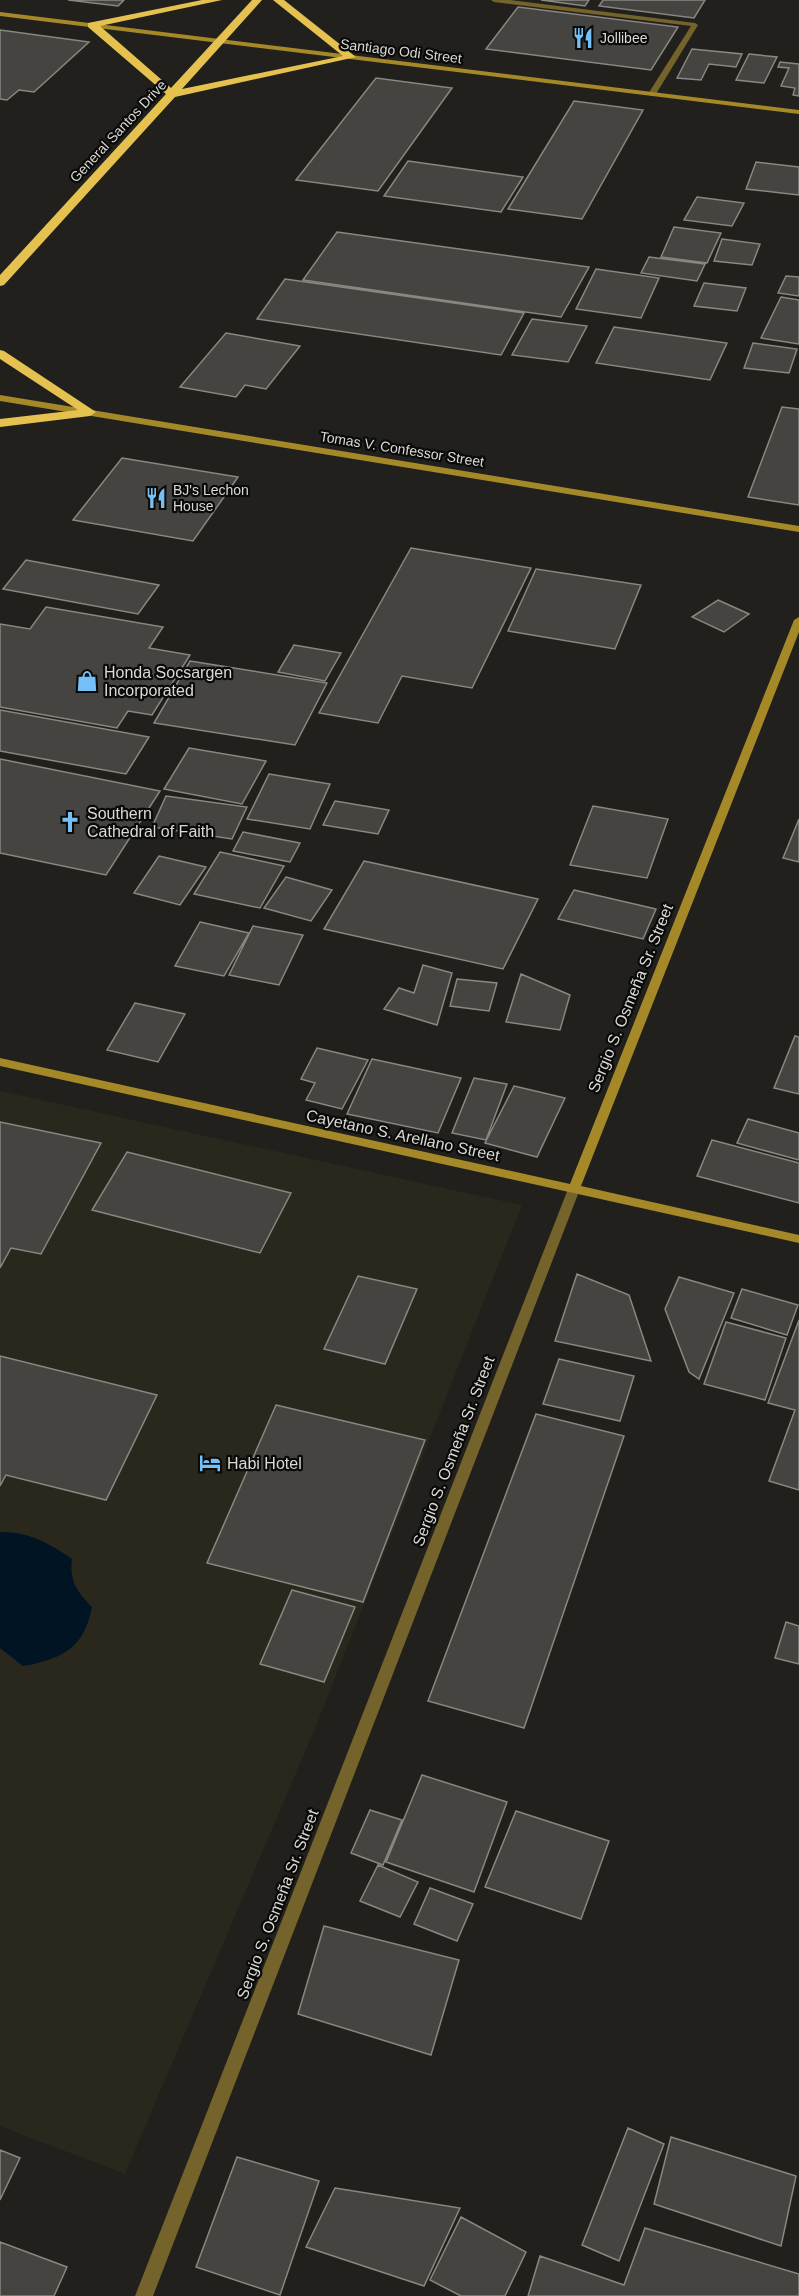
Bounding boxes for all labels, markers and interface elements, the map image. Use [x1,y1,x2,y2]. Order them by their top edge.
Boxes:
restaurant icon: Jollibee [571,26,595,50]
place label: Jollibee [600,30,648,46]
street label: Santiago Odi Street [339,36,463,66]
street label: General Santos Drive [67,76,170,185]
street label: Tomas V. Confessor Street [319,428,485,470]
place label: BJ's Lechon House [173,482,249,514]
restaurant icon: BJ's Lechon House [144,486,168,510]
place label: Honda Socsargen Incorporated [104,664,232,699]
shop icon: Honda Socsargen Incorporated [75,669,99,693]
place label: Southern Cathedral of Faith [87,805,214,840]
church icon: Southern Cathedral of Faith [58,810,82,834]
street label: Sergio S. Osmeña Sr. Street [585,901,676,1095]
street label: Cayetano S. Arellano Street [305,1107,502,1164]
street label: Sergio S. Osmeña Sr. Street [409,1353,498,1548]
hotel icon: Habi Hotel [198,1451,222,1475]
place label: Habi Hotel [227,1455,302,1472]
street label: Sergio S. Osmeña Sr. Street [233,1806,322,2001]

